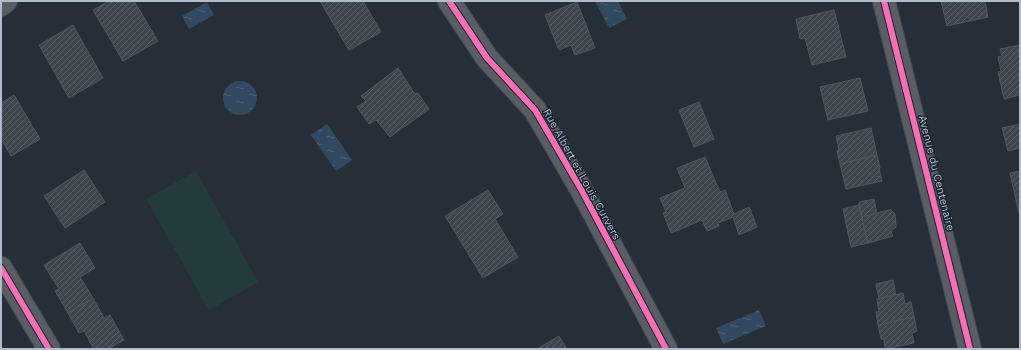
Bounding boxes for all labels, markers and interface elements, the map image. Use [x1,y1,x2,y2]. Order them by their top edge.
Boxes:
street label: Rue Albert et Louis Curvers [540,106,623,242]
street label: Avenue du Centenaire [916,114,957,232]

